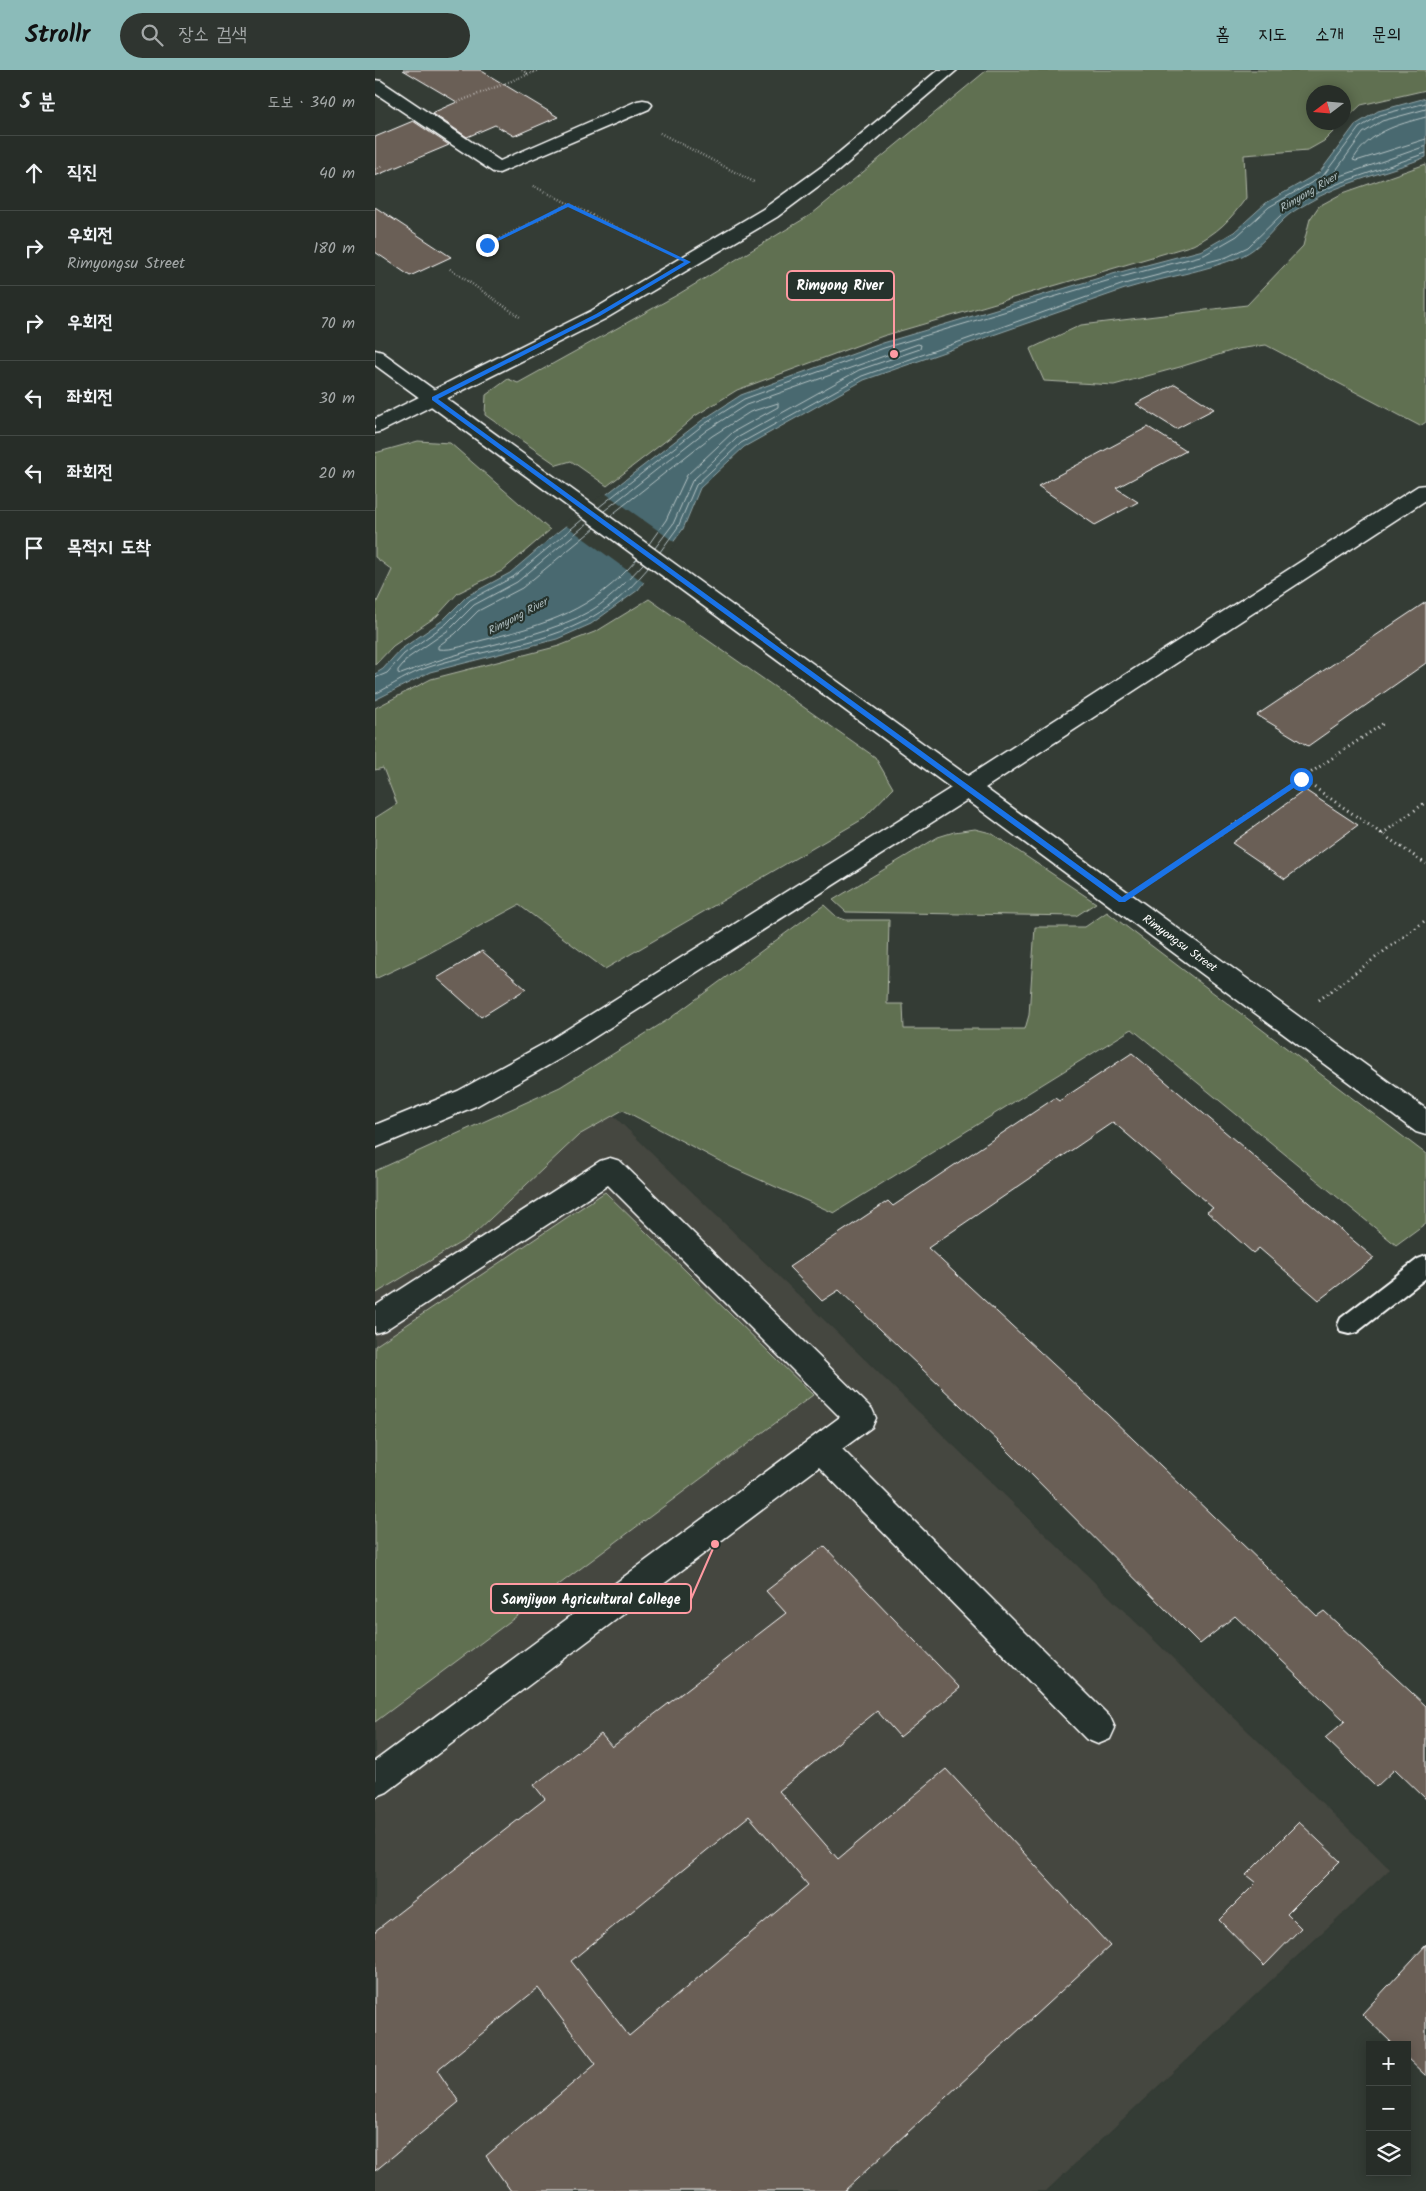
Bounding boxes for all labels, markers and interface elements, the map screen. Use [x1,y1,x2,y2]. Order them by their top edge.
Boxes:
search box [120,13,470,58]
text: Strollr [25,16,90,55]
text: 장소 검색 [178,20,247,50]
icon: search [138,21,166,49]
text: 홈 [1216,21,1230,50]
text: 지도 [1258,21,1287,50]
text: 소개 [1315,21,1344,50]
text: 문의 [1372,21,1401,50]
north arrow [1306,85,1351,130]
text: 5 분 [20,86,56,119]
text: 도보 · 340 m [268,90,355,115]
text: 직진 [67,158,98,188]
icon: ahead [20,159,48,187]
text: 40 m [319,161,355,186]
water label: Rimyong River [1276,167,1343,217]
text: 우회전 [67,221,113,251]
icon: right [20,234,48,262]
route end [476,234,499,257]
text: 180 m [313,236,355,261]
text: Rimyongsu Street [67,251,185,276]
callout: Rimyong River [787,271,894,300]
text: Rimyong River [797,275,884,297]
text: 우회전 [67,308,113,338]
icon: right [20,309,48,337]
text: 70 m [320,311,355,336]
text: 좌회전 [67,383,113,413]
icon: left [20,384,48,412]
text: 30 m [319,386,355,411]
text: 좌회전 [67,458,113,488]
icon: left [20,459,48,487]
text: 20 m [319,461,355,486]
text: 목적지 도착 [67,533,151,563]
icon: arrive [20,534,48,562]
water label: Rimyong River [484,592,553,640]
route start [1290,768,1313,791]
street label: Rimyongsu Street [1138,910,1221,977]
callout: Samjiyon Agricultural College [491,1584,691,1613]
text: Samjiyon Agricultural College [501,1589,681,1611]
map controls [1366,2041,1411,2176]
button: + [1366,2041,1411,2086]
button: − [1366,2086,1411,2131]
button: layers [1366,2131,1411,2176]

